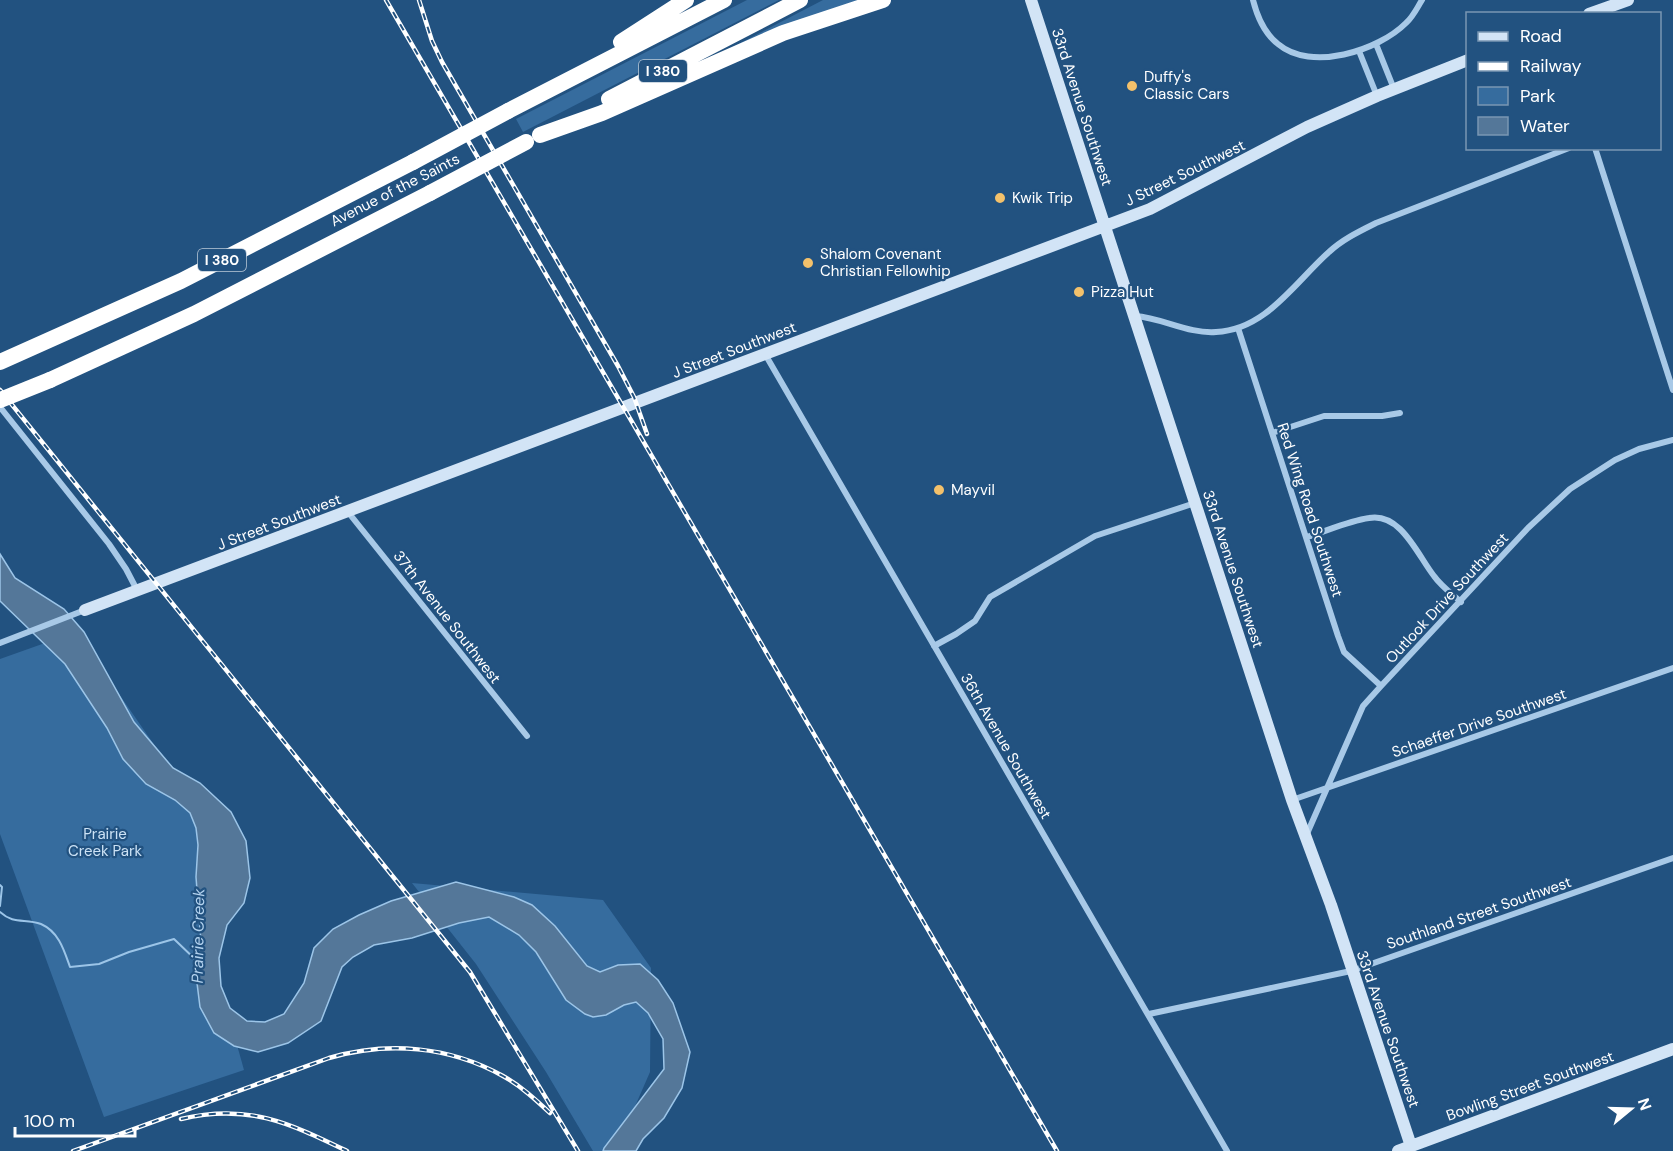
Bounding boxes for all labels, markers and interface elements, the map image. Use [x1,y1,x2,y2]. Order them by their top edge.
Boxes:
legend [1466,12,1661,150]
text: Road [1520,24,1562,48]
street label: 33rd Avenue Southwest [1047,26,1117,189]
text: Railway [1520,54,1582,78]
road number: I 380 [639,60,687,82]
place label: Duffy's Classic Cars [1144,67,1230,104]
marker: Duffy's Classic Cars [1125,79,1139,93]
text: Park [1520,84,1556,108]
text: Water [1520,114,1570,138]
street label: J Street Southwest [1122,135,1249,211]
street label: Avenue of the Saints [327,149,463,231]
place label: Kwik Trip [1012,188,1073,208]
marker: Kwik Trip [993,191,1007,205]
place label: Shalom Covenant Christian Fellowhip [820,244,951,281]
road number: I 380 [198,249,246,271]
marker: Shalom Covenant Christian Fellowhip [801,256,815,270]
place label: Pizza Hut [1091,282,1154,302]
marker: Pizza Hut [1072,285,1086,299]
street label: J Street Southwest [669,317,799,383]
street label: Red Wing Road Southwest [1272,420,1348,600]
place label: Mayvil [951,480,995,500]
marker: Mayvil [932,483,946,497]
street label: 33rd Avenue Southwest [1198,488,1268,651]
street label: J Street Southwest [214,489,344,555]
street label: Outlook Drive Southwest [1381,528,1513,668]
street label: 37th Avenue Southwest [389,546,505,688]
street label: 36th Avenue Southwest [956,669,1056,823]
street label: Schaeffer Drive Southwest [1389,684,1569,762]
park label: Prairie Creek Park [68,824,143,861]
street label: Southland Street Southwest [1384,872,1574,954]
water label: Prairie Creek [187,888,209,984]
street label: 33rd Avenue Southwest [1352,948,1424,1110]
street label: Bowling Street Southwest [1443,1046,1617,1126]
north arrow [1601,1079,1661,1139]
text: N [1633,1095,1657,1113]
scale bar [15,1100,135,1138]
text: 100 m [24,1109,75,1133]

